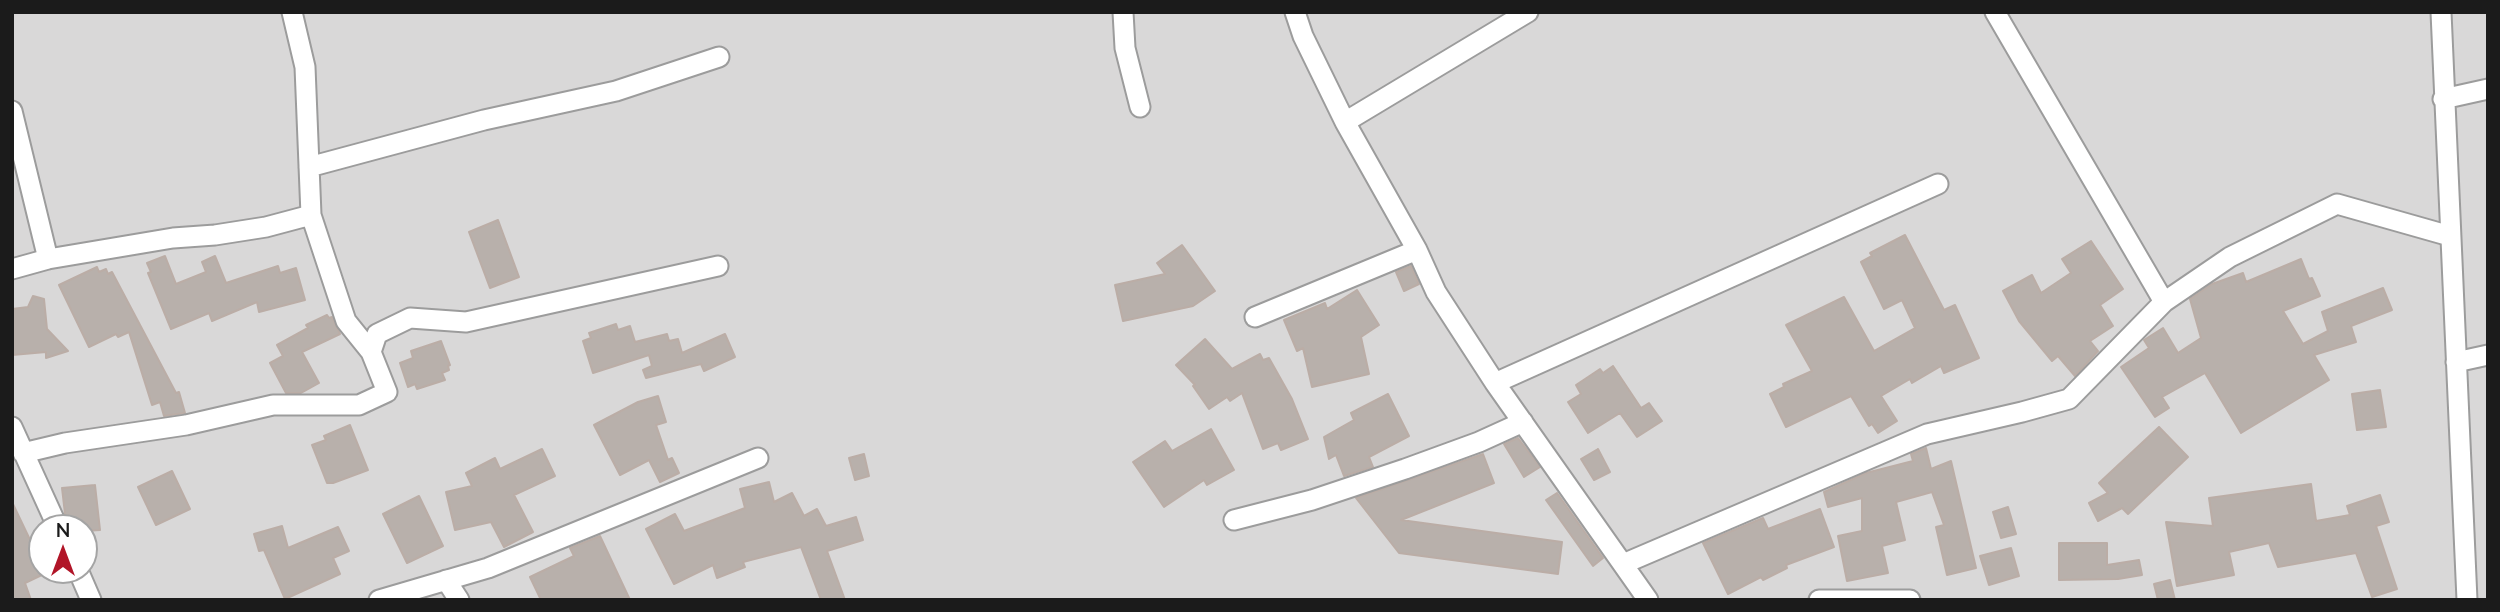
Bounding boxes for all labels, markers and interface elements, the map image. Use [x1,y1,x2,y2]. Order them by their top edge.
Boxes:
north arrow [28,514,98,584]
text: N [56,518,70,541]

